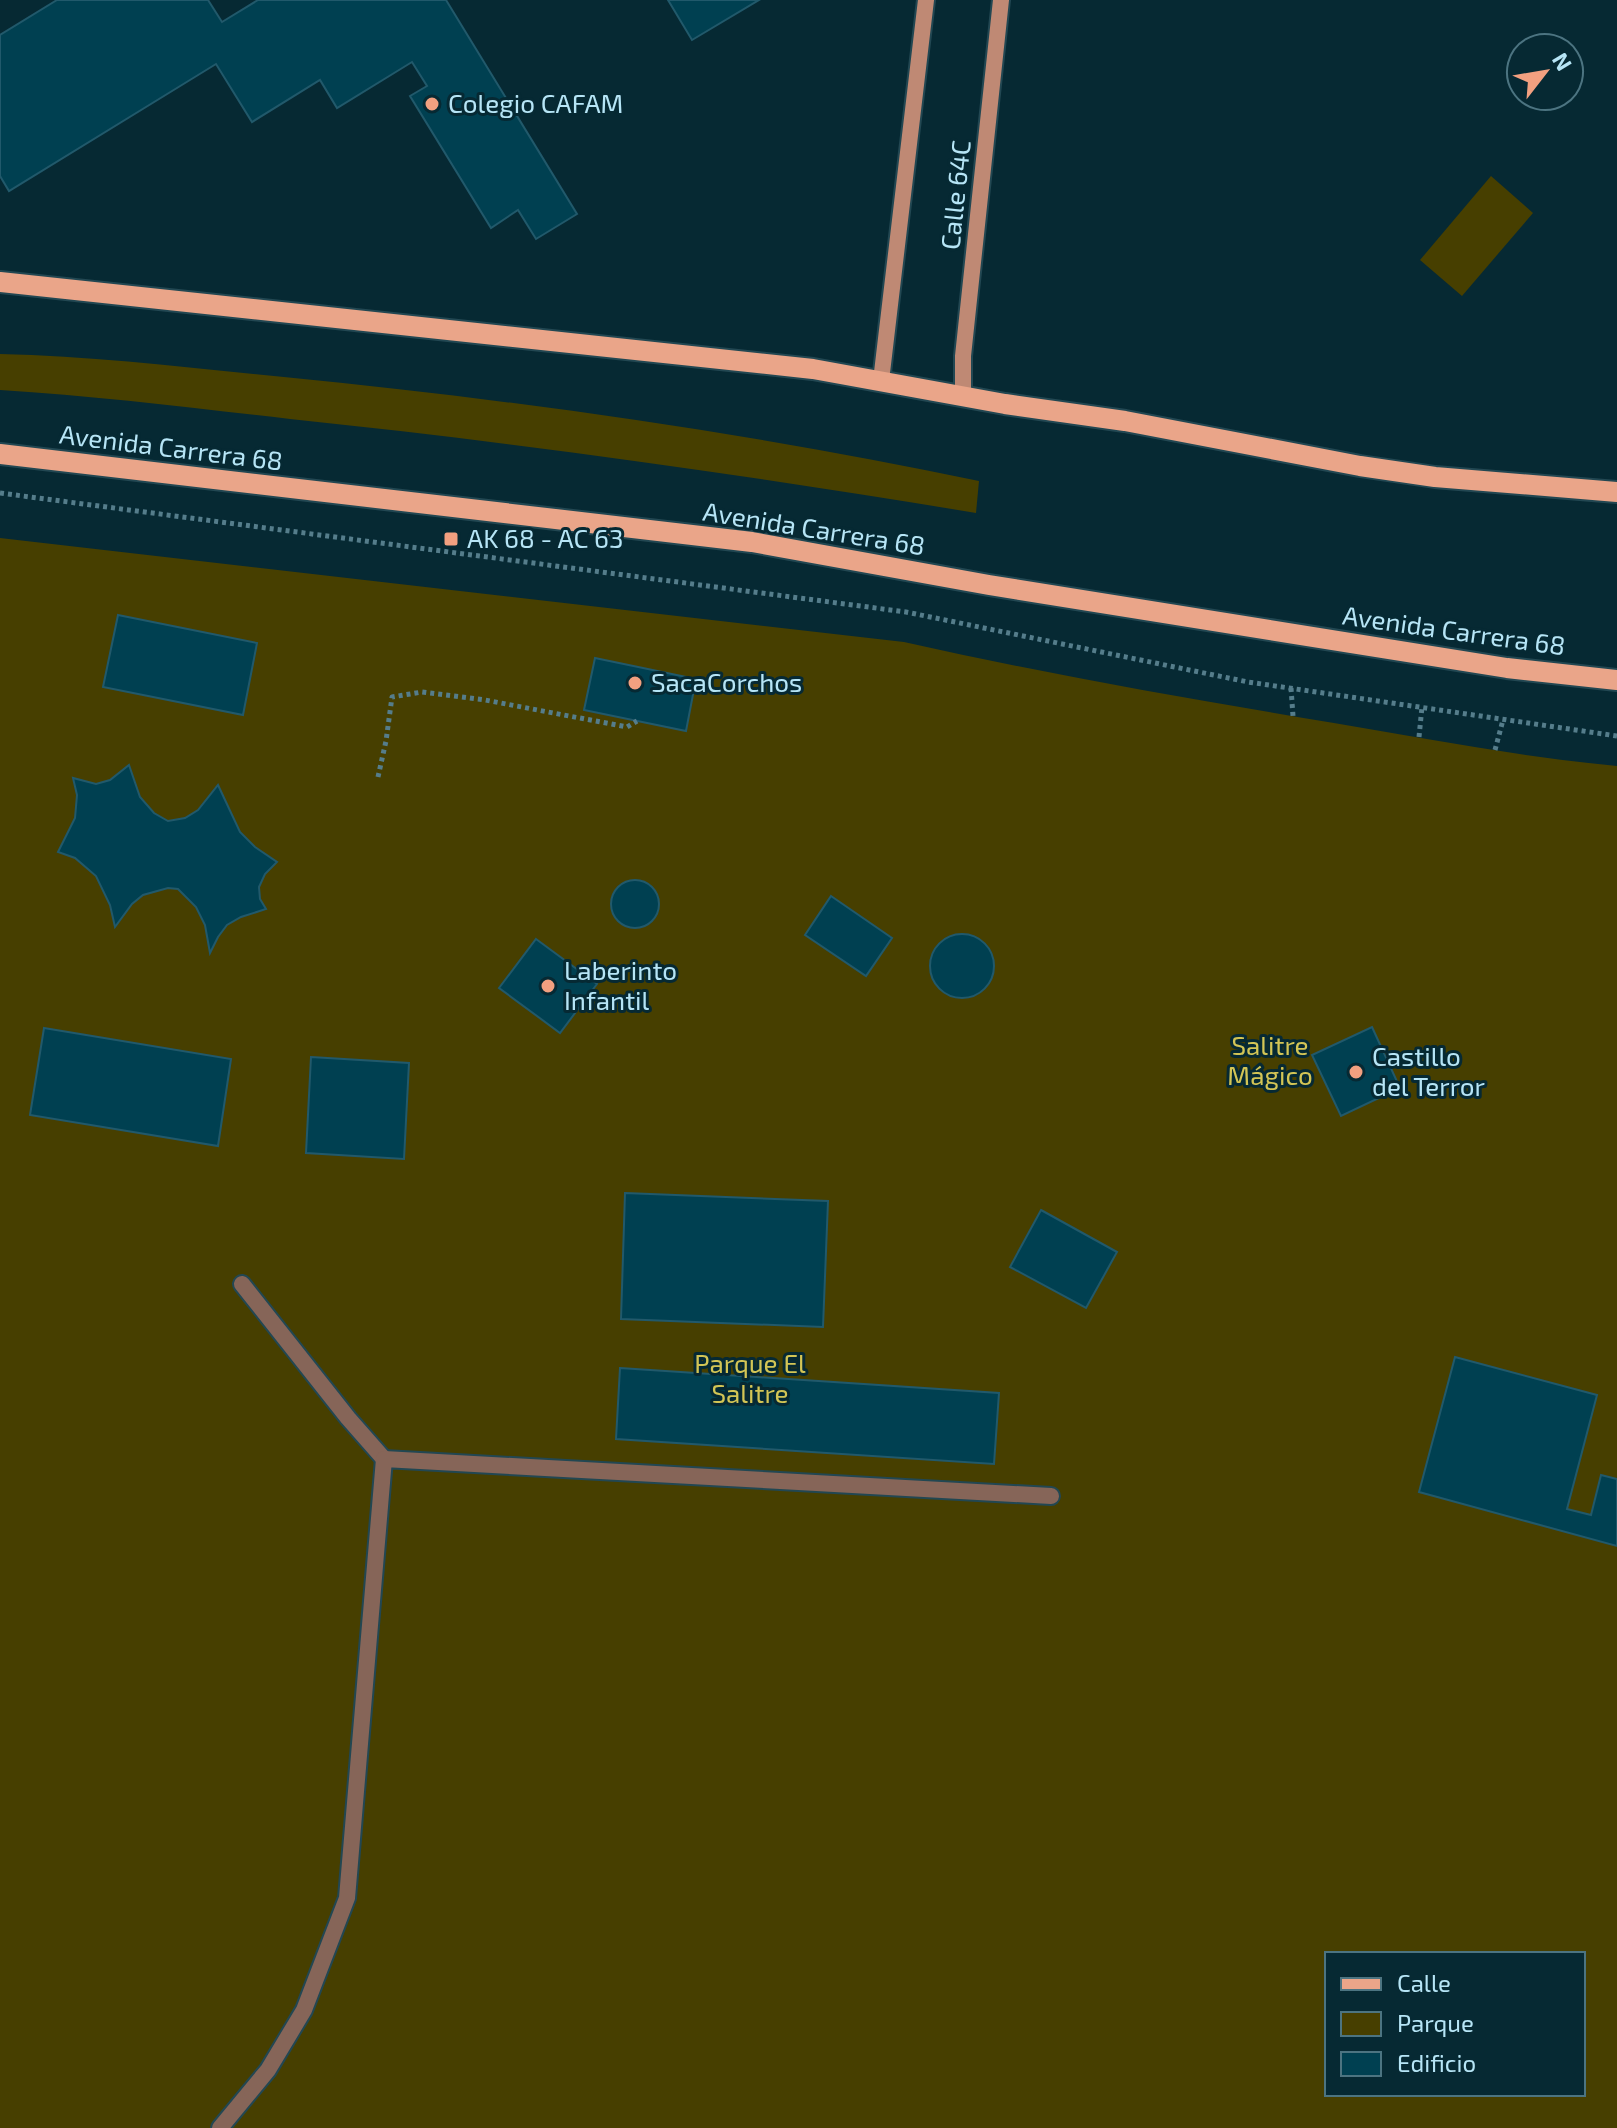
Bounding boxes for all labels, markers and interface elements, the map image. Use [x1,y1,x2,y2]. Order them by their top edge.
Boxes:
north arrow [1505,32,1585,112]
text: N [1548,48,1578,75]
place label: Colegio CAFAM [448,87,623,118]
marker: Colegio CAFAM [423,95,441,113]
street label: Calle 64C [933,139,976,251]
street label: Avenida Carrera 68 [58,417,284,476]
street label: Avenida Carrera 68 [701,495,928,560]
place label: AK 68 - AC 63 [467,522,623,553]
marker: AK 68 - AC 63 [442,530,460,548]
street label: Avenida Carrera 68 [1341,599,1568,660]
place label: SacaCorchos [651,666,802,697]
marker: SacaCorchos [626,674,644,692]
place label: Laberinto Infantil [564,954,677,1015]
marker: Laberinto Infantil [539,977,557,995]
park label: Salitre Mágico [1227,1029,1313,1090]
place label: Castillo del Terror [1372,1040,1485,1101]
marker: Castillo del Terror [1347,1063,1365,1081]
park label: Parque El Salitre [694,1347,806,1408]
legend [1325,1952,1585,2096]
text: Calle [1397,1968,1451,1997]
text: Parque [1397,2008,1474,2037]
text: Edificio [1397,2048,1476,2077]

